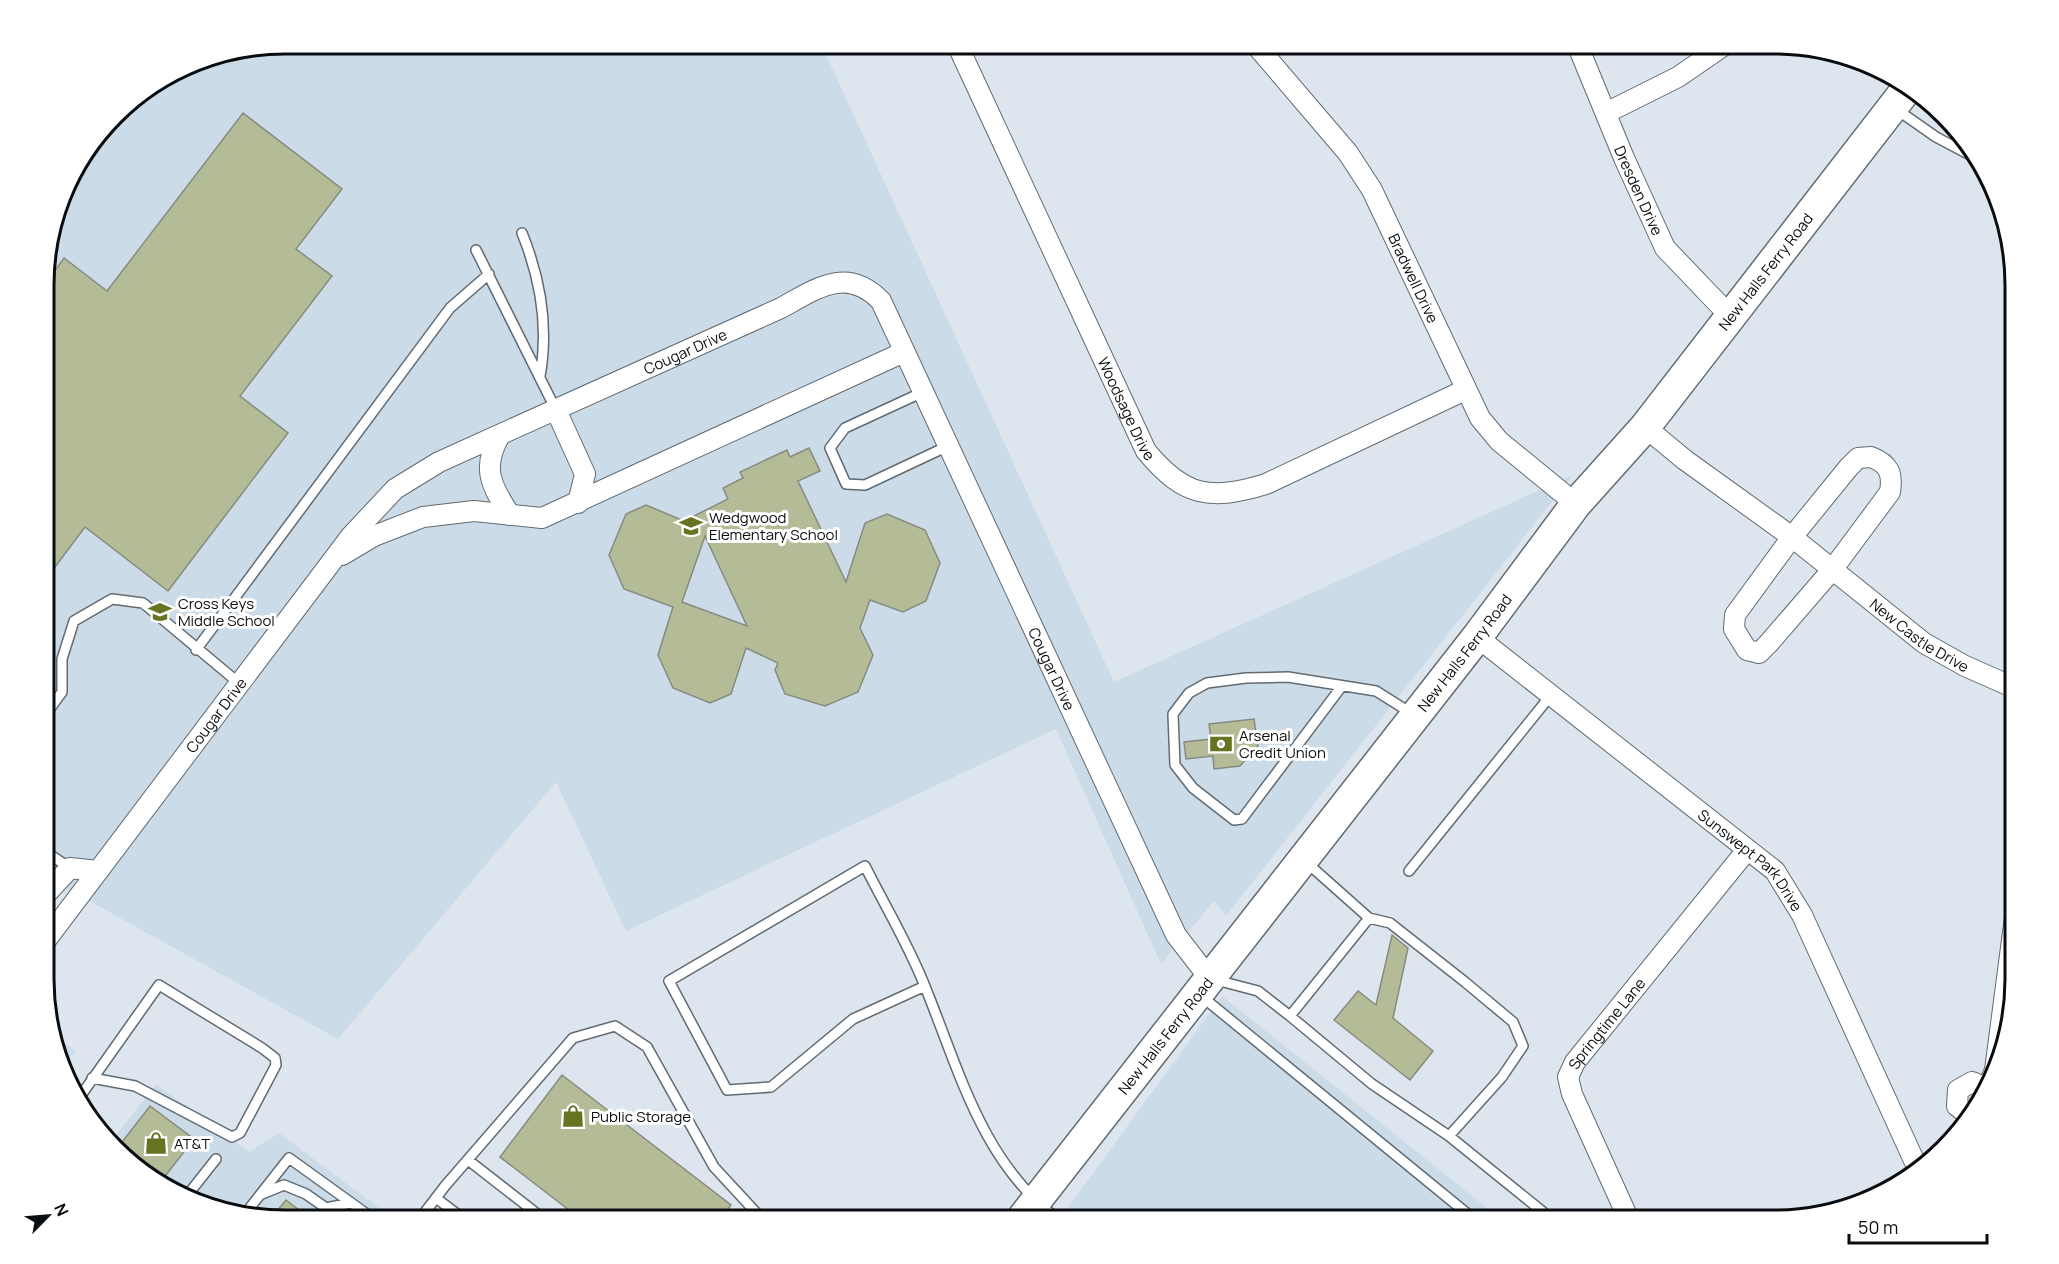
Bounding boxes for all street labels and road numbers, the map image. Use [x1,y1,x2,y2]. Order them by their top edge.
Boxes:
street label: Dresden Drive [1610,142,1668,239]
street label: New Halls Ferry Road [1713,208,1818,335]
street label: Bradwell Drive [1384,230,1444,327]
street label: Cougar Drive [640,323,730,379]
street label: Woodsage Drive [1093,353,1160,465]
street label: New Halls Ferry Road [1412,589,1516,716]
street label: New Castle Drive [1866,593,1973,677]
street label: Cougar Drive [1024,624,1081,714]
street label: Cougar Drive [181,673,251,757]
street label: Sunswept Park Drive [1694,804,1808,915]
street label: New Halls Ferry Road [1113,973,1218,1099]
street label: Springtime Lane [1563,973,1650,1072]

